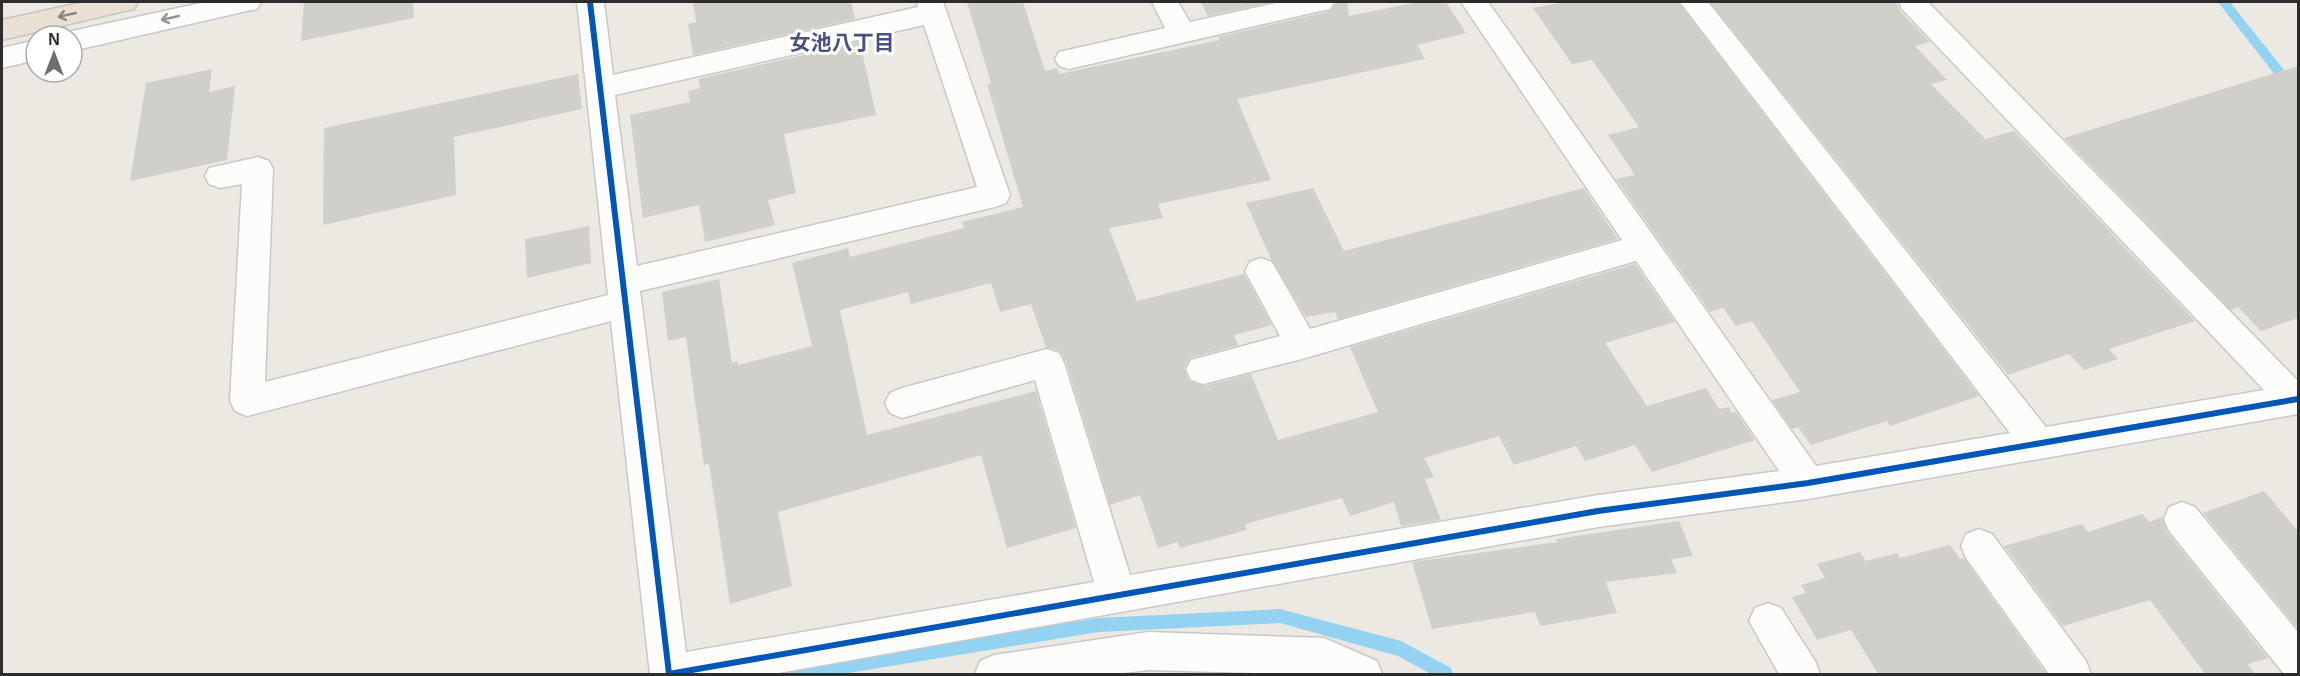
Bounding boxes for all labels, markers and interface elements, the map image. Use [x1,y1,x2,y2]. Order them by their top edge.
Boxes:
one-way arrow [58,10,78,21]
one-way arrow [161,13,180,25]
north arrow [24,24,84,84]
text: N [48,31,60,48]
district label: 女池八丁目 [790,31,895,54]

